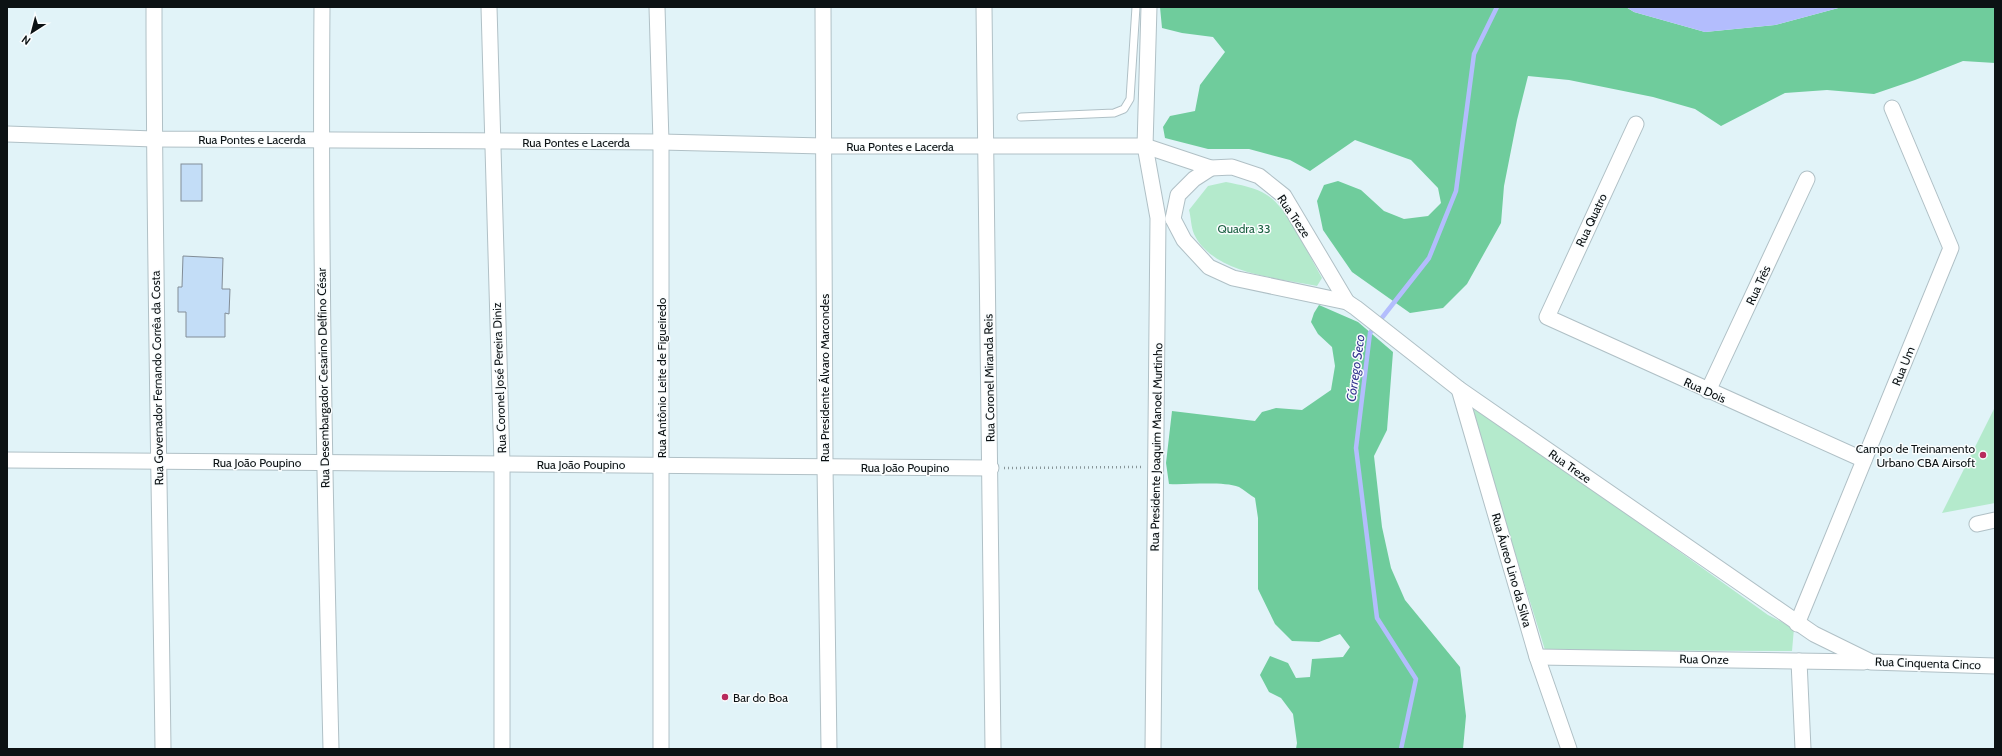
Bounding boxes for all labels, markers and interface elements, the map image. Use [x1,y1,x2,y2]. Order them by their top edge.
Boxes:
north arrow [12,12,52,52]
text: N [19,32,33,48]
street label: Rua Pontes e Lacerda [198,132,306,147]
street label: Rua Pontes e Lacerda [522,135,630,150]
street label: Rua Pontes e Lacerda [846,139,954,154]
street label: Rua Quatro [1572,191,1610,249]
street label: Rua Treze [1274,192,1314,240]
park label: Quadra 33 [1217,221,1271,236]
street label: Rua Três [1742,263,1774,307]
street label: Rua Desembargador Cesarino Delfino César [314,267,332,488]
street label: Rua Governador Fernando Corrêa da Costa [148,270,166,485]
street label: Rua Presidente Álvaro Marcondes [817,294,832,462]
street label: Rua Antônio Leite de Figueiredo [654,297,669,458]
street label: Rua Coronel José Pereira Diniz [489,302,509,454]
street label: Rua Coronel Miranda Reis [980,314,998,442]
water label: Córrego Seco [1342,333,1368,403]
street label: Rua Presidente Joaquim Manoel Murtinho [1147,342,1165,551]
street label: Rua Um [1888,344,1918,388]
street label: Rua Dois [1682,374,1728,406]
place label: Campo de Treinamento Urbano CBA Airsoft [1856,441,1975,470]
street label: Rua Treze [1546,446,1594,486]
marker: Campo de Treinamento Urbano CBA Airsoft [1978,450,1988,460]
street label: Rua João Poupino [213,455,302,470]
street label: Rua João Poupino [537,457,626,472]
street label: Rua João Poupino [861,460,950,475]
street label: Rua Áureo Lino da Silva [1489,511,1536,629]
street label: Rua Onze [1679,651,1729,667]
street label: Rua Cinquenta Cinco [1875,654,1982,672]
place label: Bar do Boa [733,690,788,705]
marker: Bar do Boa [720,692,730,702]

